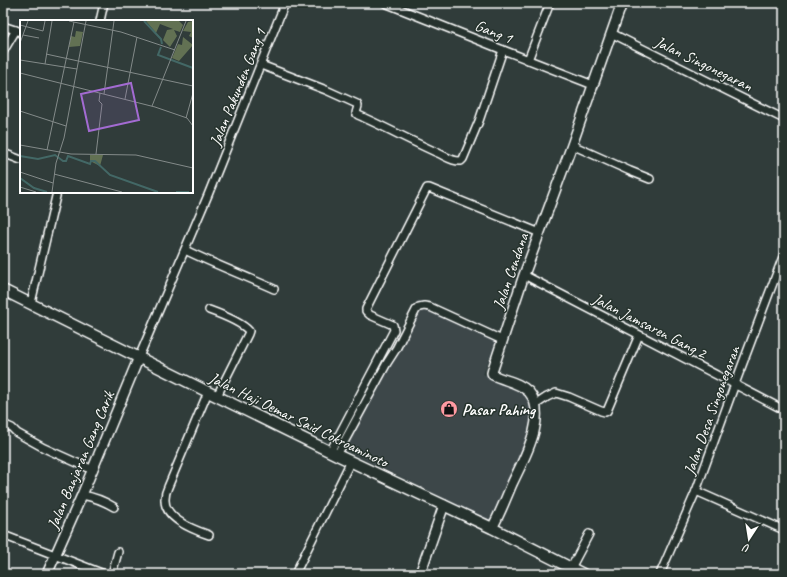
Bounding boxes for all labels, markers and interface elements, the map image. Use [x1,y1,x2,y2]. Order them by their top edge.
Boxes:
street label: Gang 1 [472,15,516,49]
inset map [20,20,193,193]
street label: Jalan Pakunden Gang 1 [205,25,271,150]
street label: Jalan Singonegaran [651,31,756,96]
street label: Jalan Cendana [488,229,534,313]
street label: Jalan Jamsaren Gang 2 [588,288,711,364]
street label: Jalan Desa Singonegaran [679,342,745,479]
street label: Jalan Haji Oemar Said Cokroaminoto [205,367,393,473]
street label: Jalan Banjaran Gang Carik [42,387,119,533]
shop icon: Pasar Pahing [439,399,459,419]
place label: Pasar Pahing [462,400,537,420]
north arrow [729,519,769,559]
text: U [740,541,751,556]

